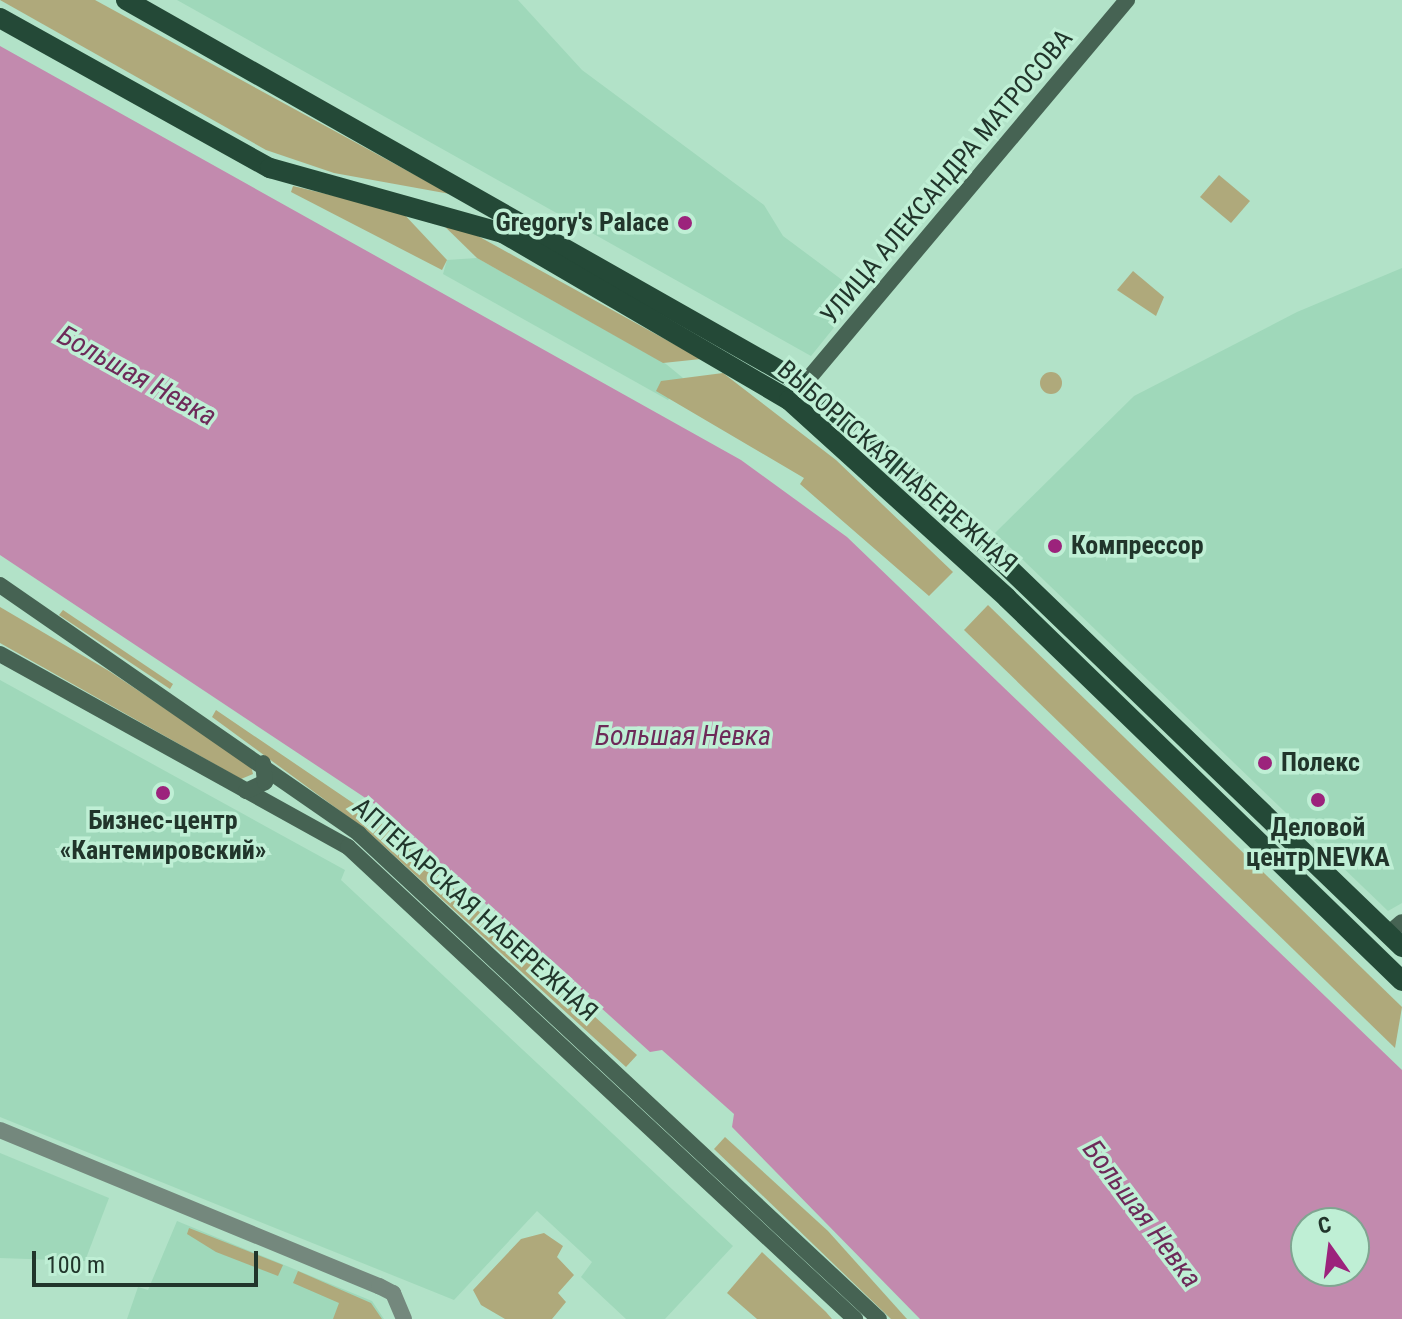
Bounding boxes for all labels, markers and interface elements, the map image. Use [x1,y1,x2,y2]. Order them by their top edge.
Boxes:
street label: УЛИЦА АЛЕКСАНДРА МАТРОСОВА [815,23,1079,331]
place label: Gregory's Palace [495,207,669,239]
marker: Gregory's Palace [676,214,694,232]
water label: Большая Невка [52,319,222,433]
street label: ВЫБОРГСКАЯ НАБЕРЕЖНАЯ [771,354,1023,580]
place label: Компрессор [1071,530,1204,562]
marker: Компрессор [1046,537,1064,555]
water label: Большая Невка [595,719,771,753]
place label: Полекс [1281,747,1360,779]
marker: Полекс [1256,754,1274,772]
marker: Бизнес-центр «Кантемировский» [154,784,172,802]
marker: Деловой центр NEVKA [1309,791,1327,809]
street label: АПТЕКАРСКАЯ НАБЕРЕЖНАЯ [346,792,604,1028]
place label: Бизнес-центр «Кантемировский» [60,805,266,866]
place label: Деловой центр NEVKA [1246,812,1390,874]
water label: Большая Невка [1076,1134,1208,1294]
north arrow [1290,1207,1370,1287]
text: С [1315,1212,1334,1239]
scale bar [36,1235,262,1285]
text: 100 m [46,1251,105,1279]

